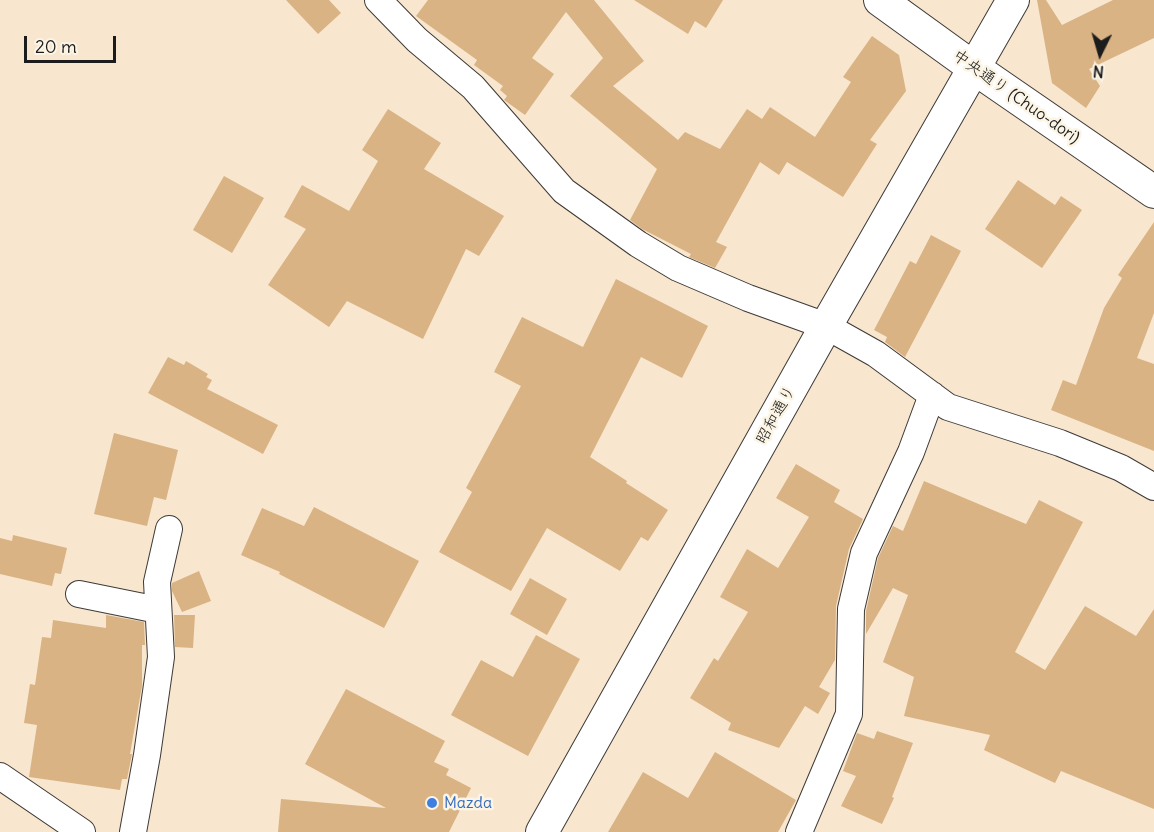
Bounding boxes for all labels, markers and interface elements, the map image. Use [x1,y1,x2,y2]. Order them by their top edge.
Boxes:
scale bar [27,24,118,62]
north arrow [1070,24,1130,84]
text: 20 m [35,35,77,58]
street label: 中央通り (Chuo-dori) [949,46,1083,148]
text: N [1092,61,1105,82]
street label: 昭和通り [752,382,800,448]
place label: Mazda [444,793,492,813]
marker: Mazda [425,796,439,810]

